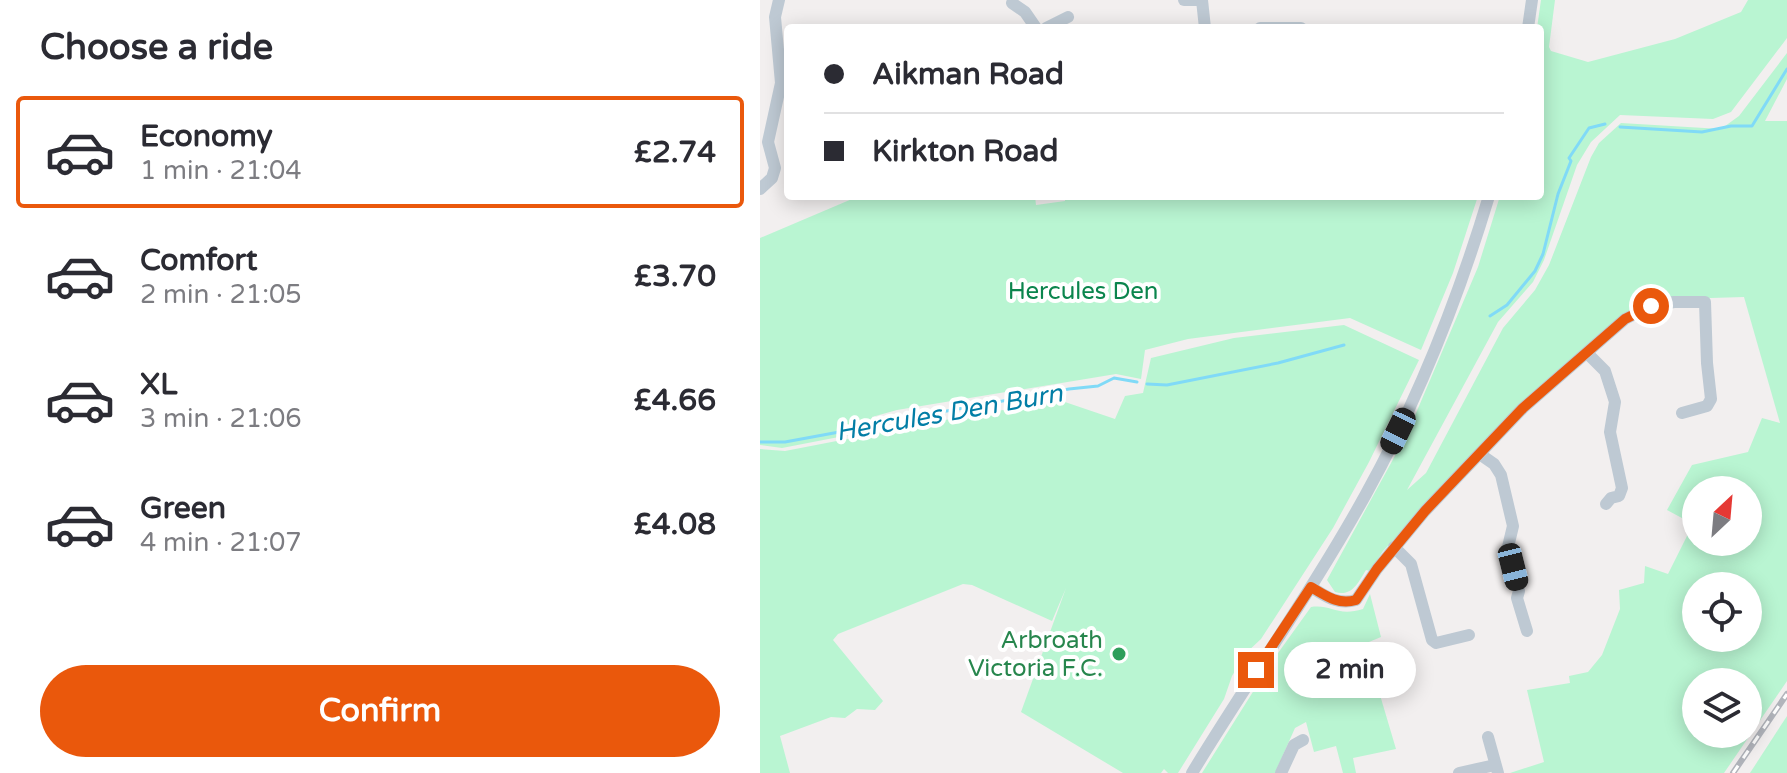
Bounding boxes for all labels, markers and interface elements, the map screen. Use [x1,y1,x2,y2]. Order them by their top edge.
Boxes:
text: Choose a ride [40,26,273,69]
text: Aikman Road [872,56,1064,93]
icon: car [44,116,116,188]
text: Economy [140,118,273,155]
text: Kirkton Road [872,133,1058,170]
text: £2.74 [634,134,716,171]
text: 1 min · 21:04 [140,155,302,186]
icon: car [44,240,116,312]
text: Comfort [140,242,258,279]
text: £3.70 [634,258,716,295]
park label: Hercules Den [1008,277,1158,306]
text: 2 min · 21:05 [140,279,302,310]
route start [1633,288,1669,324]
icon: car [44,364,116,436]
text: XL [140,366,177,403]
water label: Hercules Den Burn [833,377,1066,448]
text: £4.66 [634,382,716,419]
text: 3 min · 21:06 [140,403,302,434]
car [1377,404,1419,458]
north arrow [1682,476,1762,556]
map controls [1682,476,1762,748]
icon: car [44,488,116,560]
text: Green [140,490,226,527]
text: £4.08 [634,506,716,543]
text: 4 min · 21:07 [140,527,302,558]
car [1496,541,1530,593]
button: locate [1682,572,1762,652]
place label: Arbroath Victoria F.C. [968,626,1103,683]
callout: 2 min [1284,642,1416,698]
marker: Arbroath Victoria F.C. [1110,645,1128,663]
route end [1238,652,1274,688]
text: 2 min [1315,654,1385,685]
button: Confirm [40,665,720,757]
button: layers [1682,668,1762,748]

